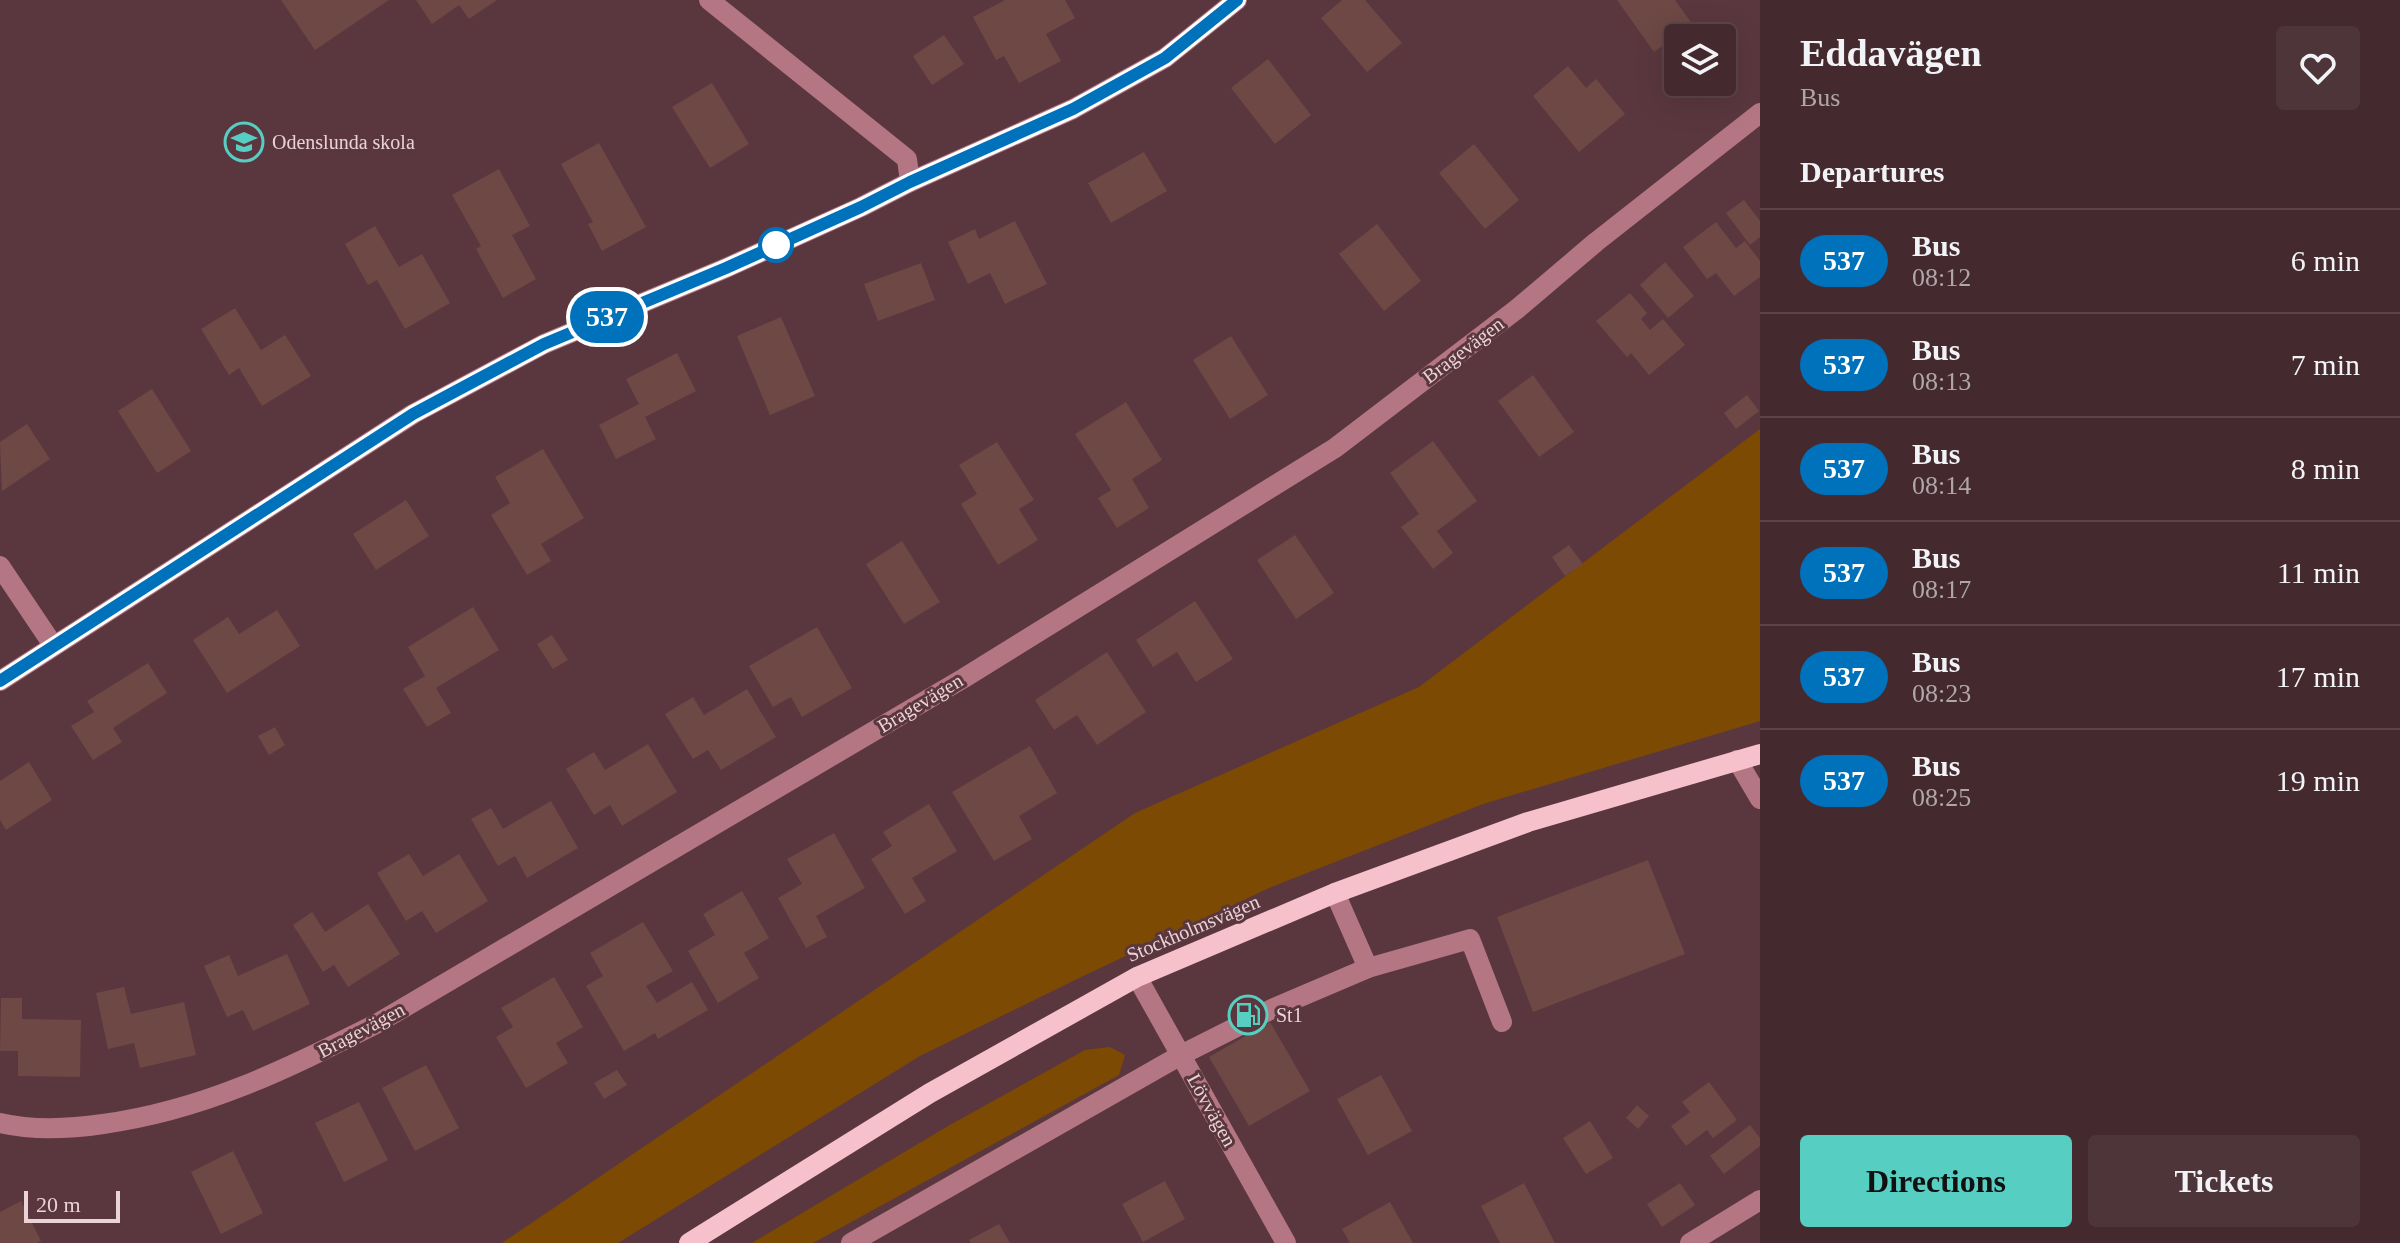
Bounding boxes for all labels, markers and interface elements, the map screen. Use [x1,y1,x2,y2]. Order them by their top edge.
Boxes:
map controls [1664,24,1736,96]
button: layers [1664,24,1736,96]
button: heart [2276,26,2360,110]
text: Eddavägen [1800,32,1982,74]
text: Bus [1800,83,1840,112]
school or university icon: Odenslunda skola [223,121,265,163]
place label: Odenslunda skola [272,131,415,153]
text: Departures [1800,155,1944,188]
unlabelled marker [759,228,793,262]
text: Bus [1912,229,1960,262]
text: 6 min [2291,244,2360,277]
text: 537 [1823,245,1865,276]
text: 08:12 [1912,263,1971,292]
line badge: 537 [561,291,653,343]
text: 537 [586,301,628,332]
street label: Bragevägen [1418,312,1508,388]
text: Bus [1912,333,1960,366]
text: 7 min [2291,348,2360,381]
text: 537 [1823,349,1865,380]
text: 08:13 [1912,367,1971,396]
text: Bus [1912,437,1960,470]
text: 8 min [2291,452,2360,485]
text: 537 [1823,453,1865,484]
text: 08:14 [1912,471,1971,500]
text: Bus [1912,541,1960,574]
text: 11 min [2277,556,2360,589]
text: 537 [1823,557,1865,588]
text: 08:17 [1912,575,1971,604]
text: Bus [1912,645,1960,678]
text: 17 min [2276,660,2360,693]
text: 537 [1823,661,1865,692]
street label: Bragevägen [873,669,967,738]
text: 08:23 [1912,679,1971,708]
text: Bus [1912,749,1960,782]
text: 19 min [2276,764,2360,797]
text: 537 [1823,765,1865,796]
text: 08:25 [1912,783,1971,812]
street label: Stockholmsvägen [1123,890,1263,967]
fuel station icon: St1 [1227,994,1269,1036]
street label: Bragevägen [314,998,409,1063]
place label: St1 [1276,1004,1303,1026]
street label: Lövvägen [1182,1070,1241,1151]
button: Directions [1800,1135,2072,1227]
button: Tickets [2088,1135,2360,1227]
scale bar [24,1187,120,1223]
text: 20 m [36,1192,81,1217]

